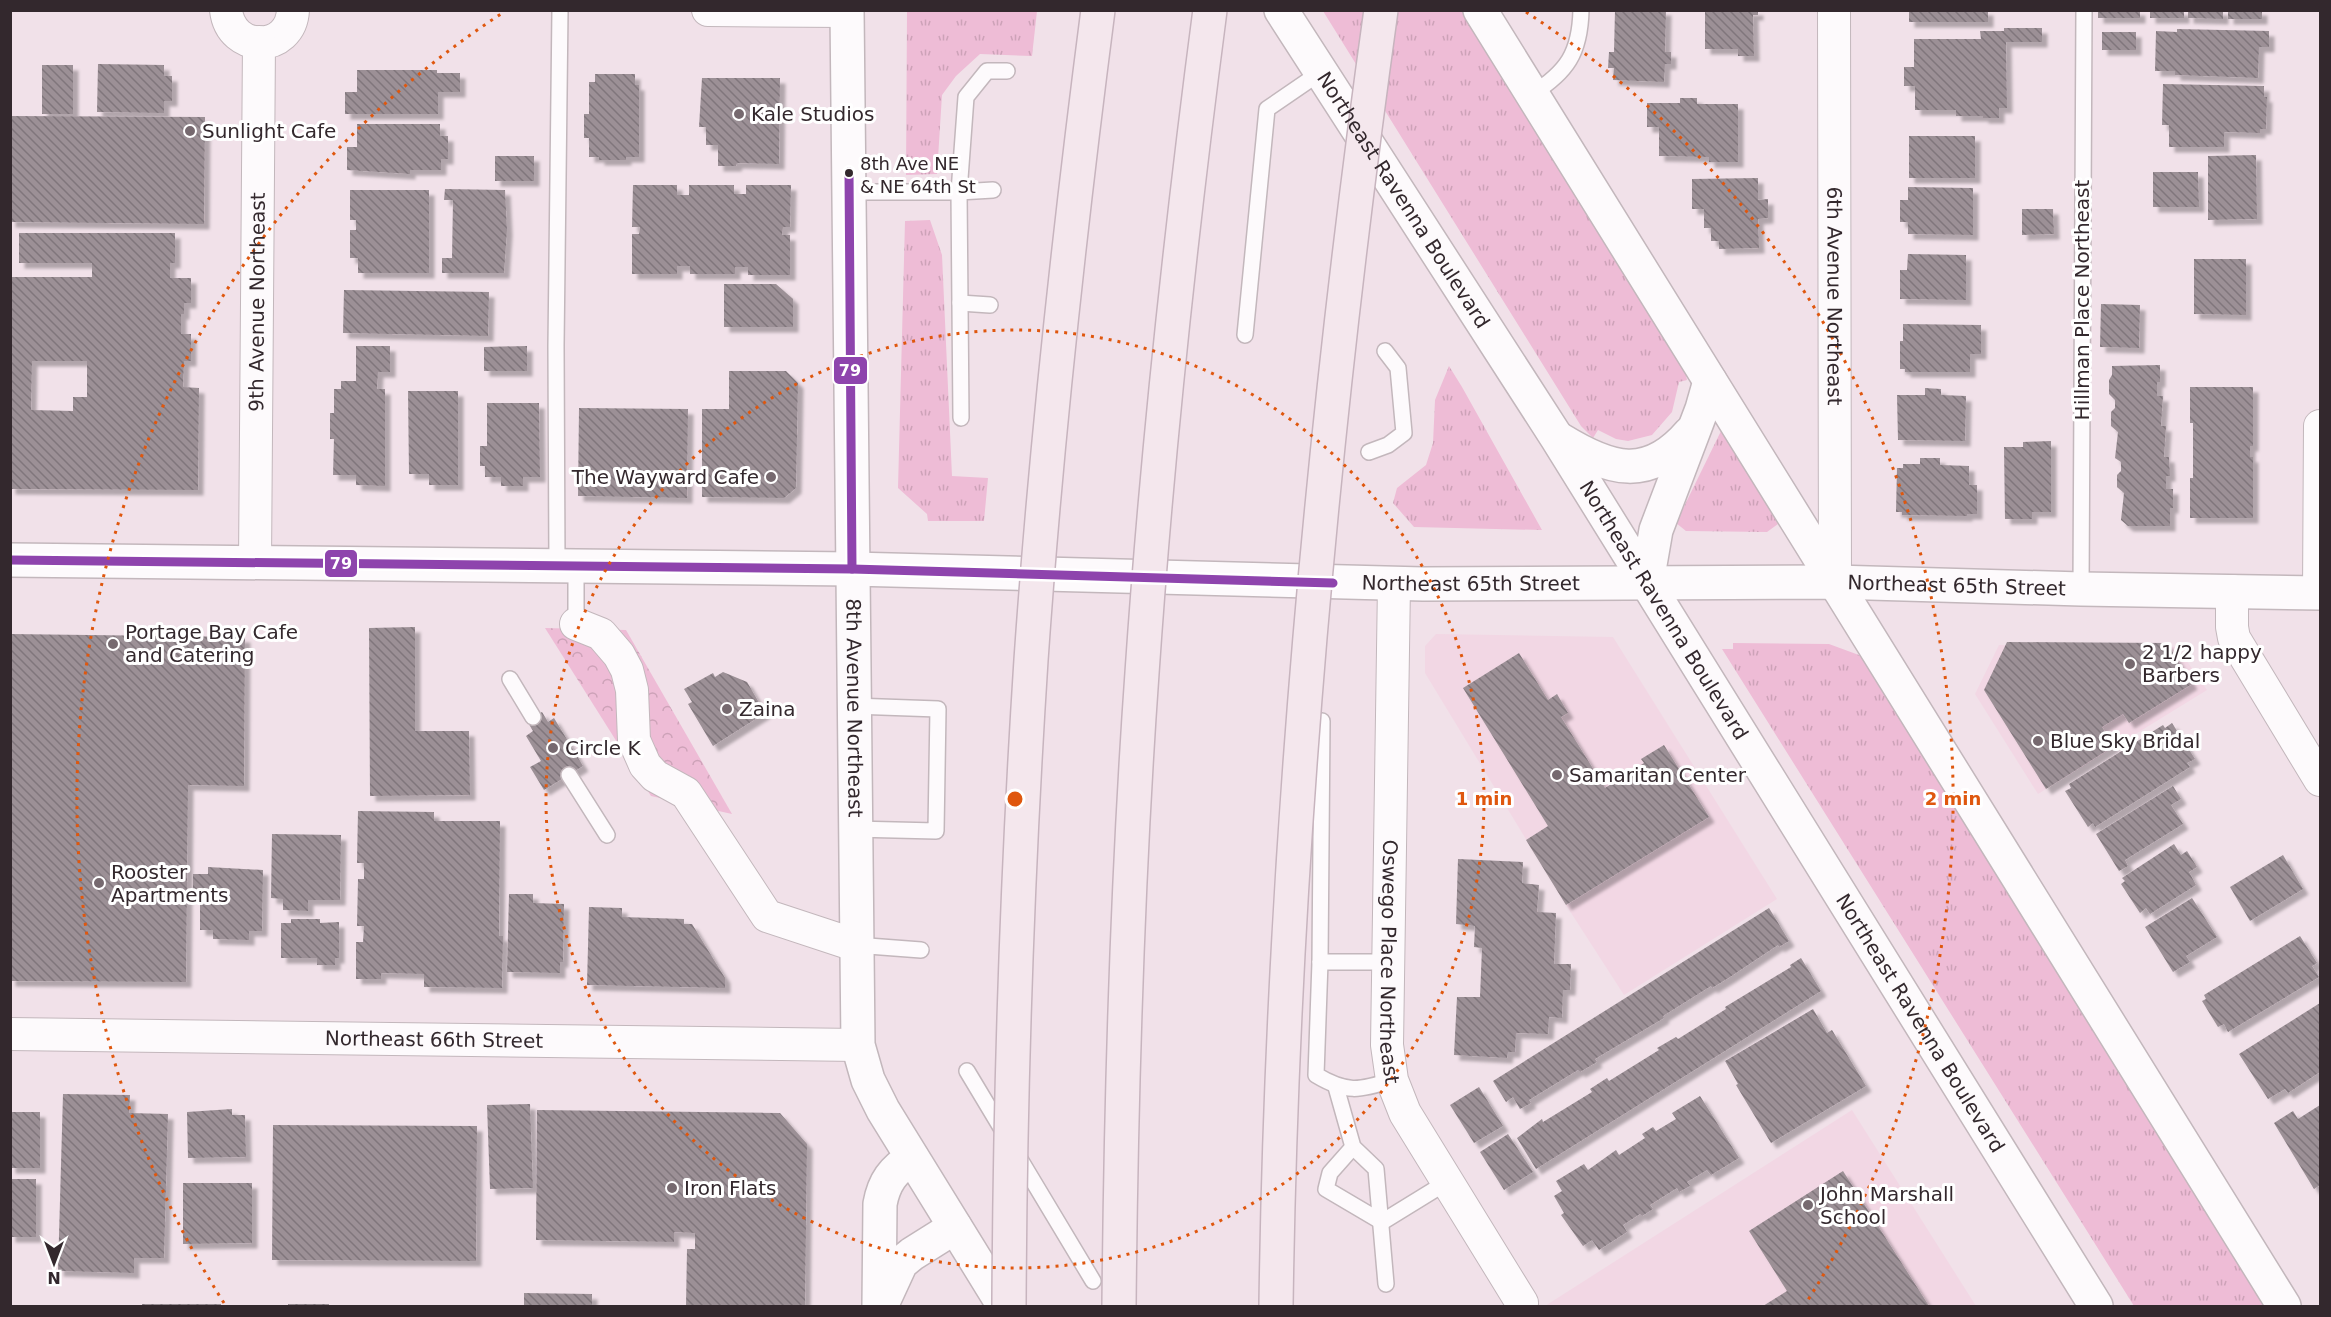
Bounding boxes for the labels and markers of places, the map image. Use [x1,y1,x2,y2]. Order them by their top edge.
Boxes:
place label: Kale Studios [751,102,874,126]
marker: Kale Studios [732,107,746,121]
place label: Sunlight Cafe [202,119,336,143]
marker: Sunlight Cafe [183,124,197,138]
place label: 8th Ave NE & NE 64th St [860,153,976,197]
marker: 8th Ave NE & NE 64th St [843,167,855,179]
place label: The Wayward Cafe [571,465,759,489]
marker: The Wayward Cafe [764,470,778,484]
place label: Portage Bay Cafe and Catering [125,620,298,667]
marker: Portage Bay Cafe and Catering [106,637,120,651]
place label: 2 1/2 happy Barbers [2142,640,2262,687]
marker: 2 1/2 happy Barbers [2123,657,2137,671]
place label: Zaina [739,697,795,721]
marker: Zaina [720,702,734,716]
place label: Blue Sky Bridal [2050,729,2200,753]
marker: Blue Sky Bridal [2031,734,2045,748]
place label: Circle K [565,736,642,760]
marker: Circle K [546,741,560,755]
place label: Samaritan Center [1569,763,1747,787]
marker: Samaritan Center [1550,768,1564,782]
centre of rings [1005,789,1025,809]
place label: Rooster Apartments [111,860,228,907]
marker: Rooster Apartments [92,876,106,890]
place label: Iron Flats [684,1176,777,1200]
marker: Iron Flats [665,1181,679,1195]
place label: John Marshall School [1818,1182,1954,1229]
marker: John Marshall School [1801,1198,1815,1212]

